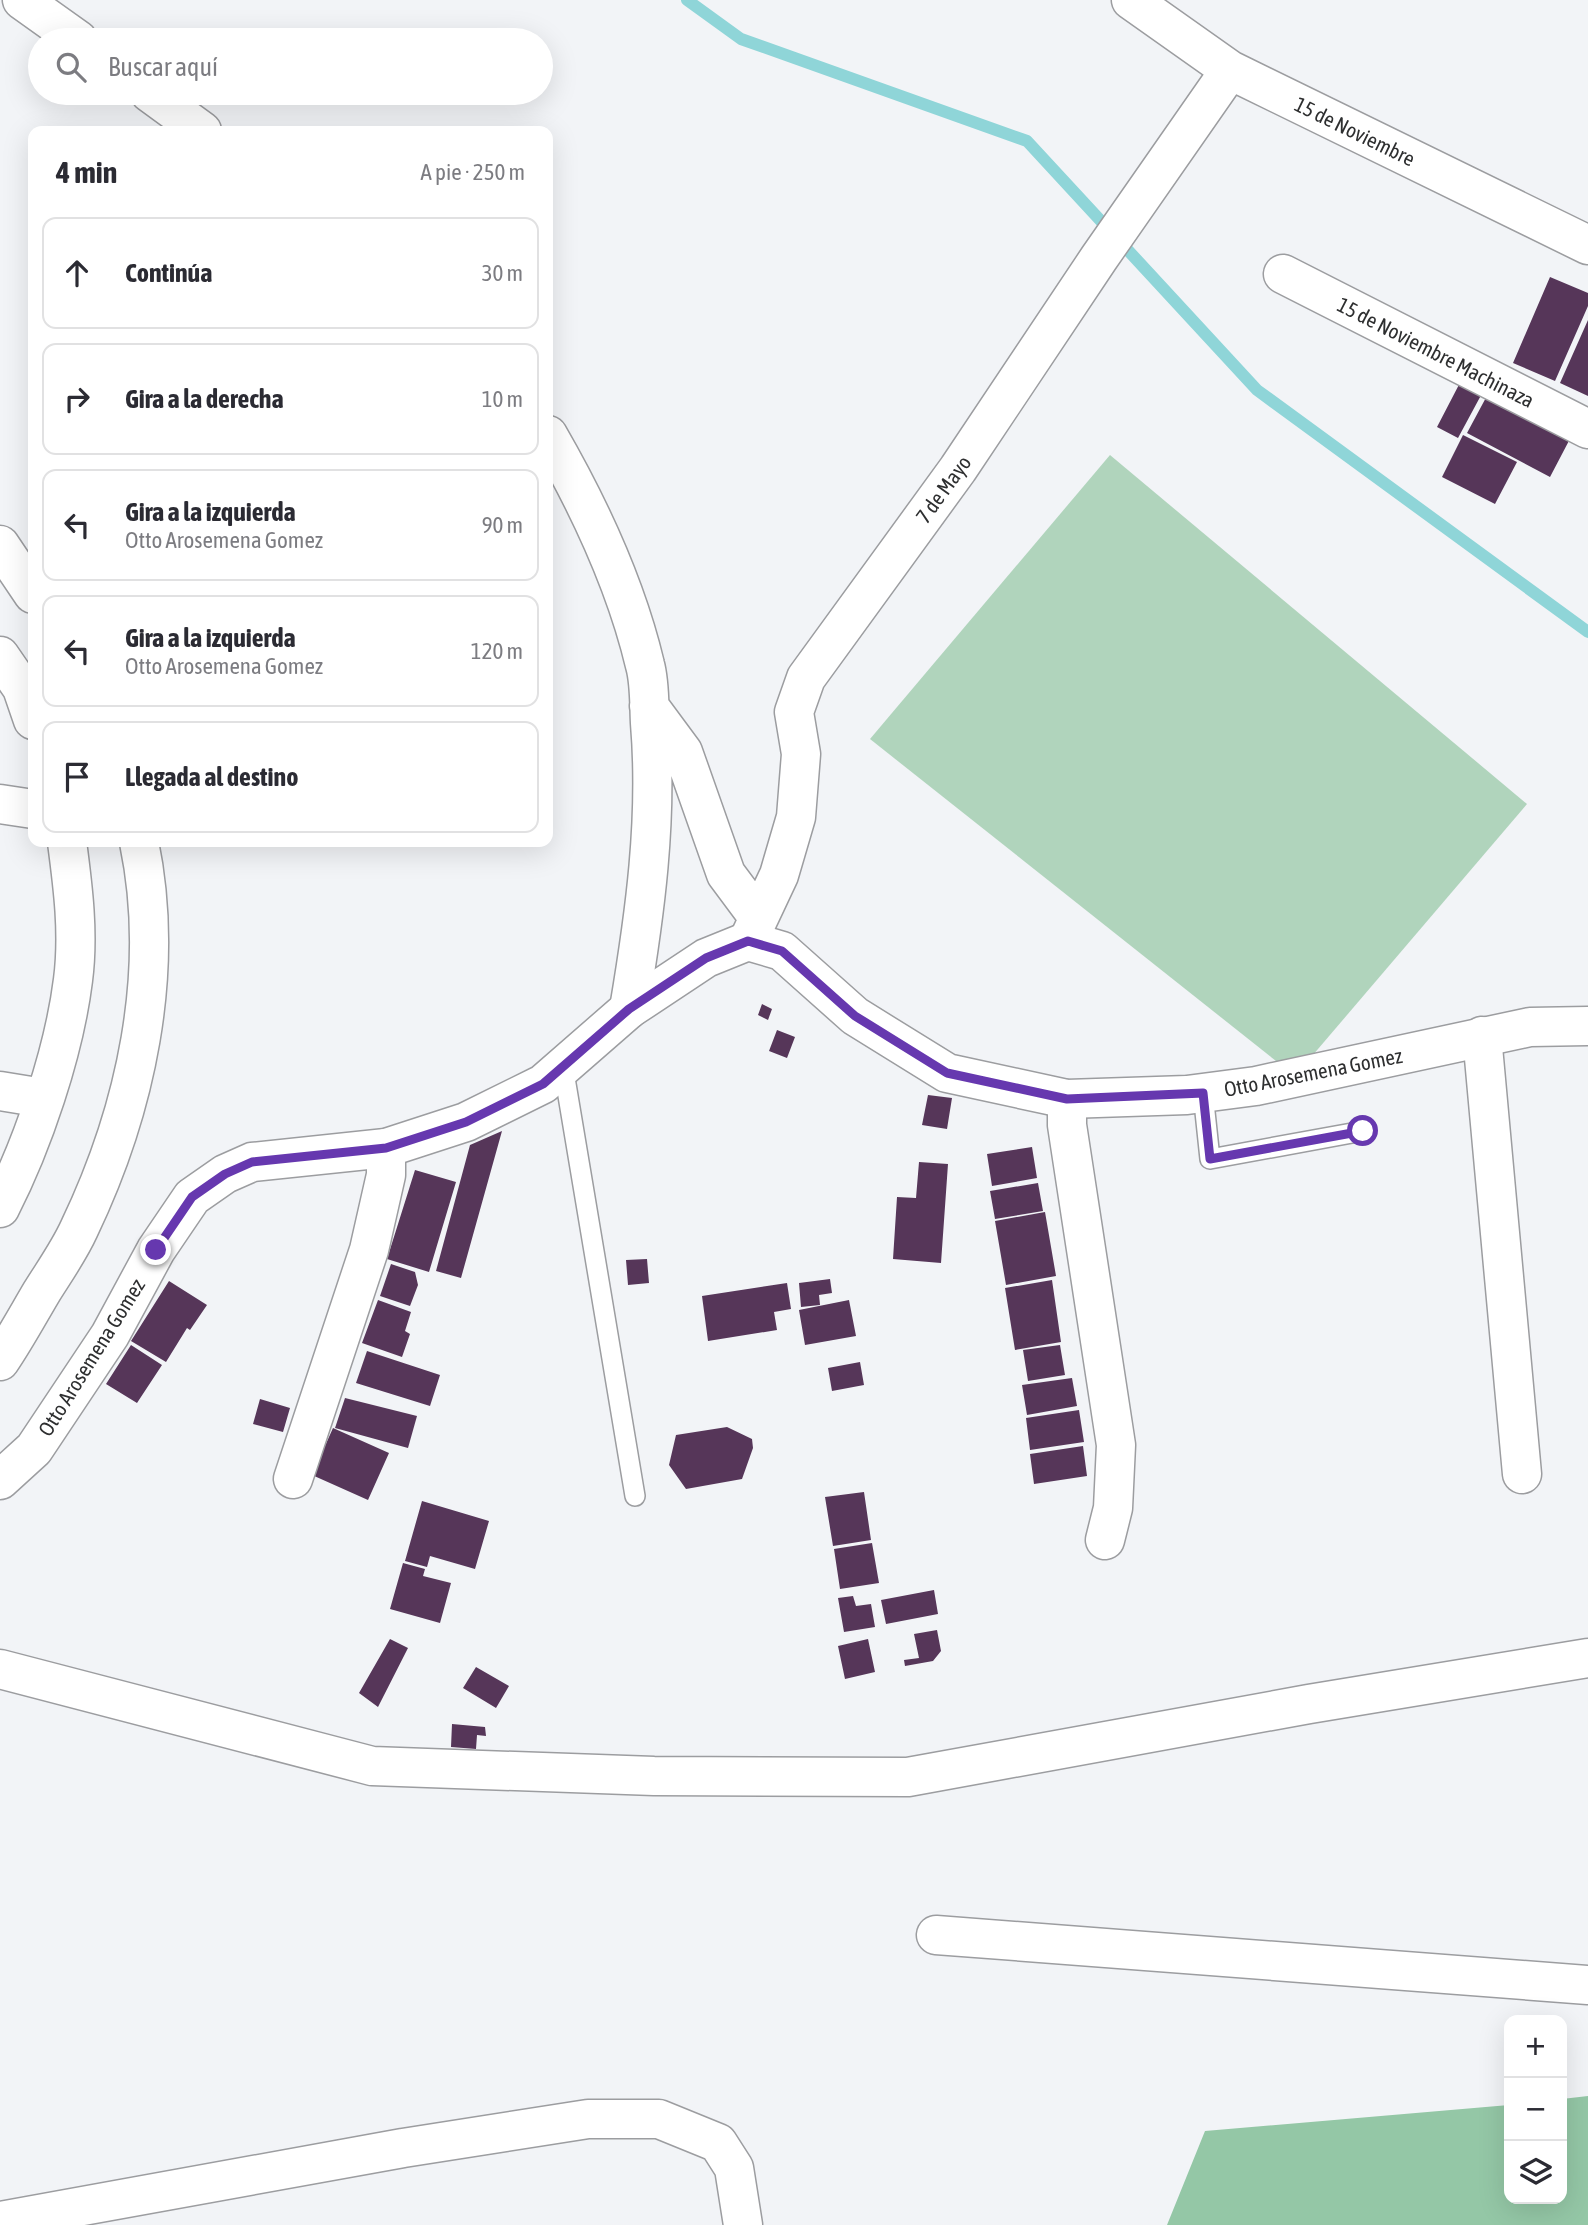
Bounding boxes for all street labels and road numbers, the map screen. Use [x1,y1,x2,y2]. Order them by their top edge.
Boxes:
street label: 15 de Noviembre [1291,92,1419,170]
street label: 15 de Noviembre Machinaza [1334,292,1538,412]
street label: 7 de Mayo [911,451,975,527]
street label: Otto Arosemena Gomez [1222,1043,1405,1101]
street label: Otto Arosemena Gomez [33,1274,149,1440]

